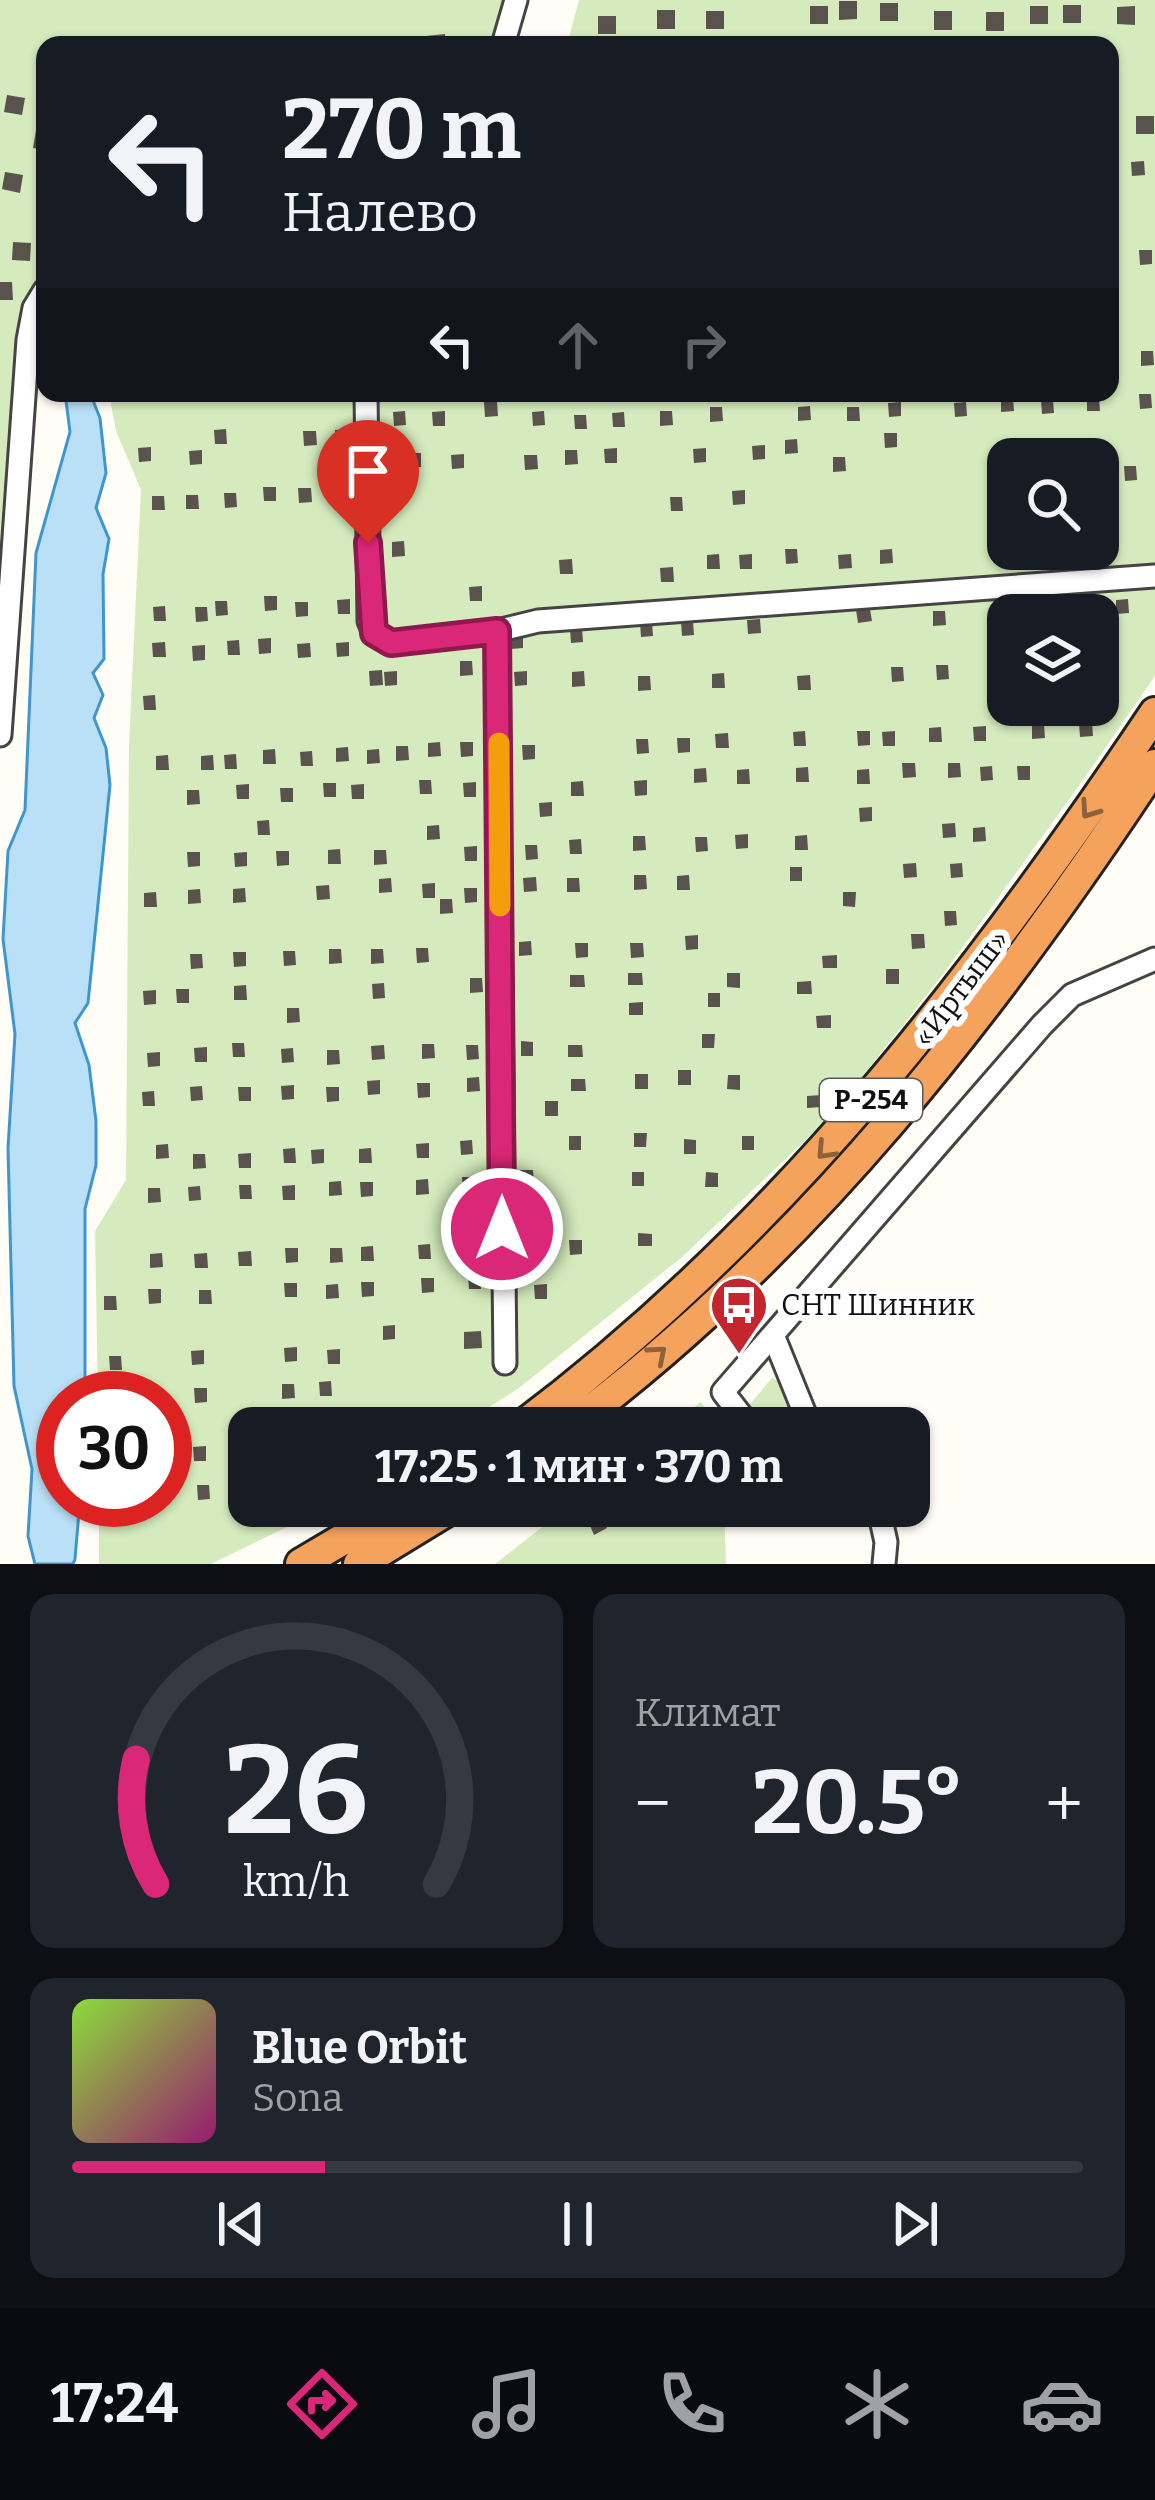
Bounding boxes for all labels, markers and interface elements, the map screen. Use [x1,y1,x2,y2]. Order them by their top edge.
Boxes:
text: 270 m [282,79,521,180]
icon: left [84,84,240,240]
text: Налево [282,181,478,245]
icon: left [419,312,485,378]
icon: ahead [545,312,611,378]
icon: right [671,312,737,378]
pin [317,420,419,543]
icon: arrive [335,438,401,504]
map controls [987,438,1119,726]
button: search [987,438,1119,570]
button: layers [987,594,1119,726]
one-way arrow [1081,797,1103,819]
street label: «Иртыш» [905,922,1017,1054]
road number: Р-254 [820,1079,922,1121]
one-way arrow [818,1138,840,1159]
position arrow [439,1166,565,1292]
bus stop icon: СНТ Шинник [708,1274,770,1356]
place label: СНТ Шинник [781,1287,975,1323]
one-way arrow [644,1346,666,1368]
speed limit sign: 30 [36,1371,192,1527]
text: 17:25 · 1 мин · 370 m [375,1440,783,1494]
text: Климат [635,1690,780,1736]
text: 26 [224,1716,368,1866]
text: 20.5° [752,1749,964,1857]
text: − [635,1764,671,1843]
text: + [1045,1764,1083,1843]
text: km/h [243,1856,349,1907]
text: Blue Orbit [252,2021,467,2075]
text: Sona [252,2075,343,2121]
icon: previous [208,2191,274,2257]
icon: pause [545,2191,611,2257]
icon: next [882,2191,948,2257]
icon: directions [280,2362,364,2446]
icon: music [465,2362,549,2446]
icon: phone [650,2362,734,2446]
icon: climate [835,2362,919,2446]
icon: car [1020,2362,1104,2446]
text: 17:24 [51,2372,178,2436]

